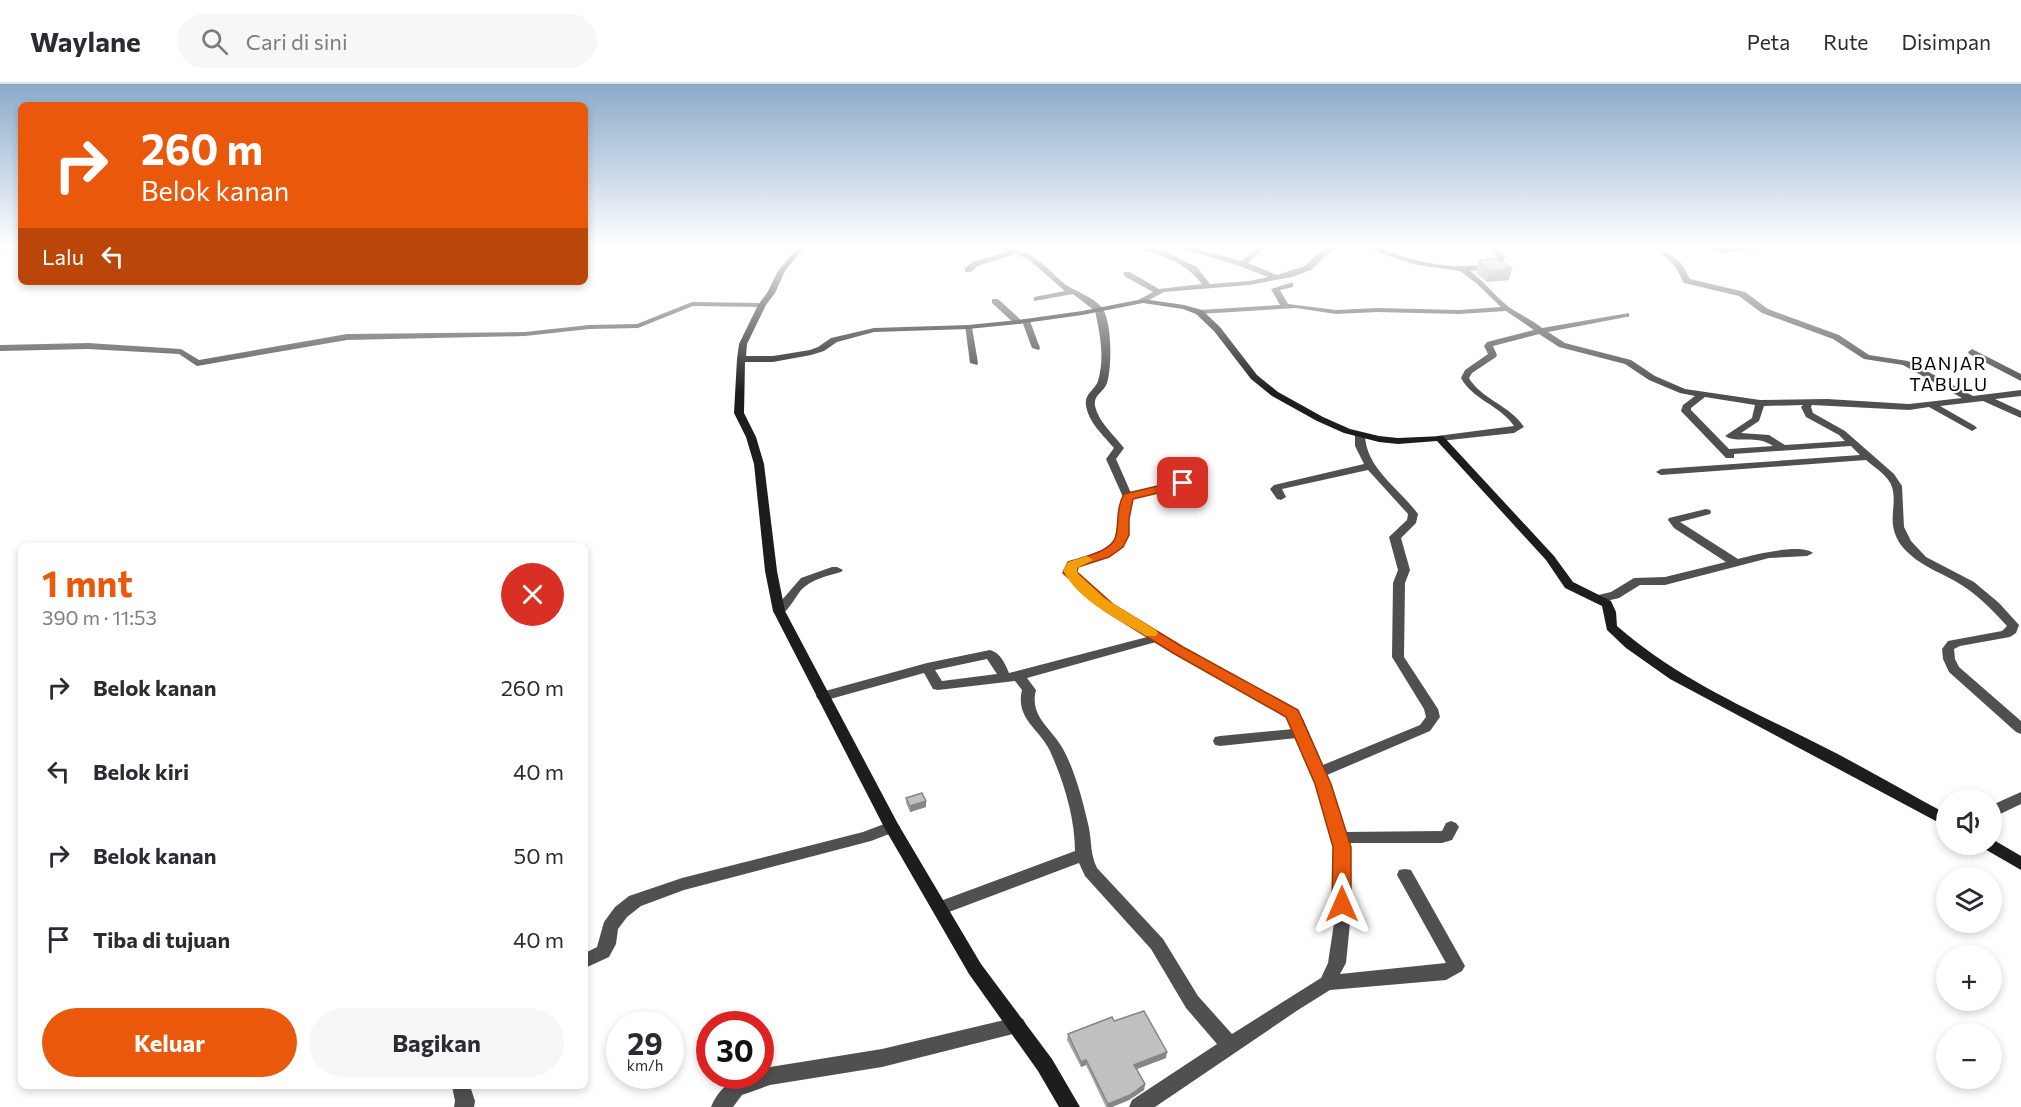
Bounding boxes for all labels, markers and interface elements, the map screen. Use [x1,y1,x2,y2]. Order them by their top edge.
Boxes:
search box [177,14,597,68]
text: Waylane [30,24,141,58]
icon: search [198,25,231,58]
text: Cari di sini [246,28,348,55]
text: Peta [1747,29,1790,54]
text: Rute [1823,29,1868,54]
text: Disimpan [1901,29,1991,54]
text: 260 m [141,122,263,174]
icon: right [42,126,120,204]
text: Belok kanan [141,174,289,207]
icon: left [96,240,129,273]
text: Lalu [42,243,84,270]
district label: BANJAR TABULU [1909,352,1989,395]
pin [1157,457,1208,508]
icon: arrive [1166,466,1199,499]
text: 1 mnt [42,560,133,604]
button: close [501,563,564,626]
text: 390 m · 11:53 [42,605,157,629]
icon: right [42,671,75,704]
text: Belok kanan [93,674,216,701]
text: 260 m [501,674,564,701]
icon: left [42,755,75,788]
text: Belok kiri [93,758,189,785]
text: 40 m [513,758,564,785]
map controls [1936,789,2002,1089]
button: sound [1936,789,2002,855]
icon: right [42,839,75,872]
text: Belok kanan [93,842,216,869]
text: 50 m [514,842,564,869]
button: layers [1936,867,2002,933]
position arrow [1310,872,1374,936]
icon: arrive [42,923,75,956]
text: Tiba di tujuan [93,926,230,953]
text: 40 m [513,926,564,953]
button: + [1936,945,2002,1011]
button: Keluar [42,1008,297,1077]
button: Bagikan [309,1008,564,1077]
speed limit sign: 30 [696,1011,774,1089]
button: − [1936,1023,2002,1089]
text: 29 [627,1024,663,1061]
text: km/h [627,1056,663,1074]

